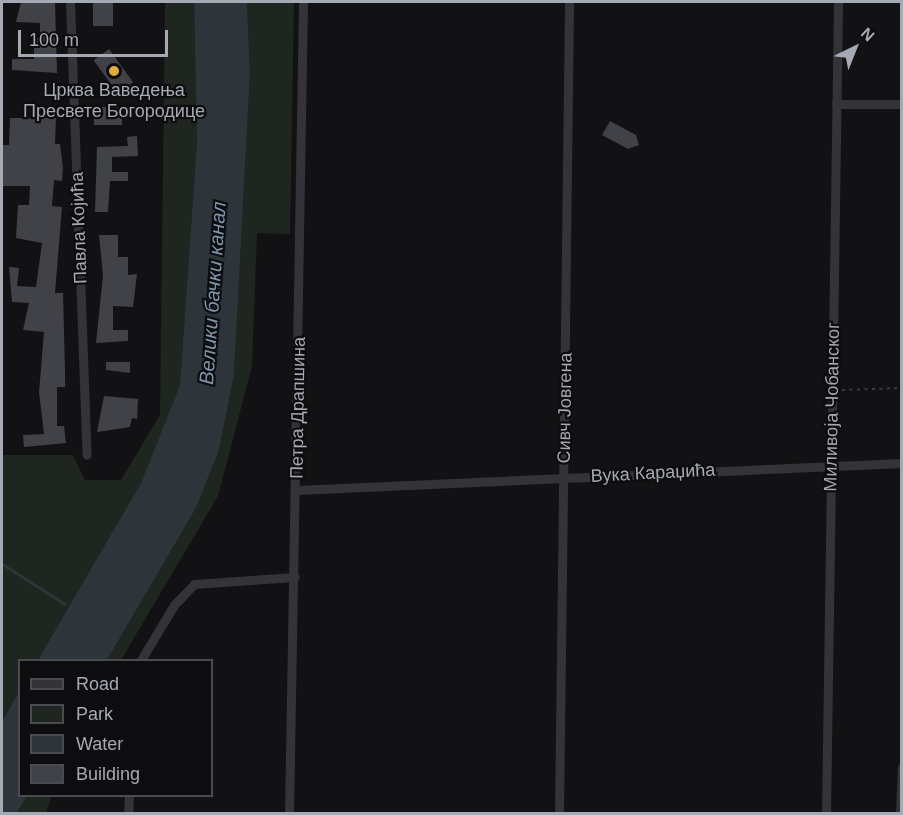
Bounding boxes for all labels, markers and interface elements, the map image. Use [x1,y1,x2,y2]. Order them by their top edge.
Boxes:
scale bar [21,18,171,56]
north arrow [825,18,885,78]
text: N [858,24,878,45]
text: 100 m [29,30,79,50]
marker: Црква Ваведења Пресвете Богородице [107,64,121,78]
place label: Црква Ваведења Пресвете Богородице [23,80,205,122]
street label: Павла Којића [66,172,92,284]
water label: Велики бачки канал [195,201,231,385]
street label: Миливоја Чобанског [820,322,844,492]
street label: Петра Драпшина [286,337,310,479]
street label: Сивч Јовгена [553,352,577,464]
street label: Вука Караџића [590,459,716,487]
legend [18,659,213,797]
text: Road [76,674,119,694]
text: Park [76,704,113,724]
text: Water [76,734,123,754]
text: Building [76,764,140,784]

